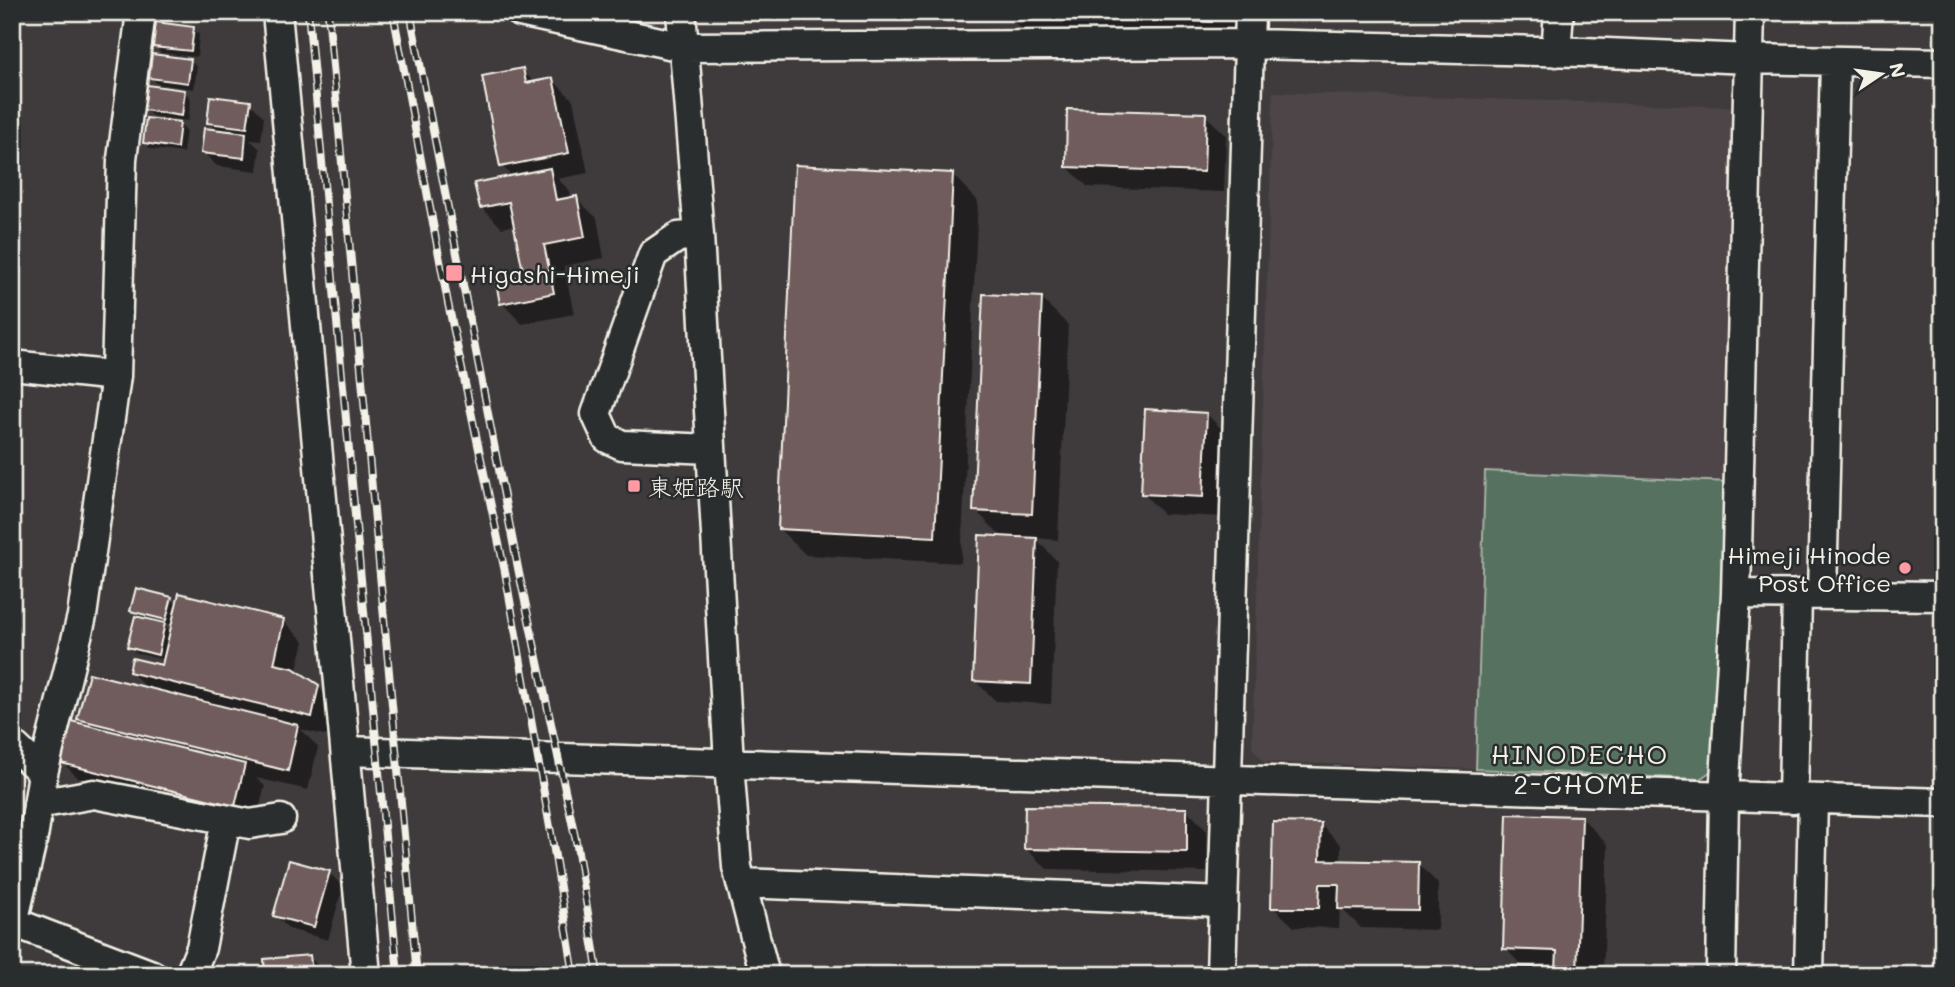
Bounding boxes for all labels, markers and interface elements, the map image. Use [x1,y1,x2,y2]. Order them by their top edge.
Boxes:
north arrow [1846,38,1916,108]
text: N [1884,60,1912,80]
place label: Higashi-Himeji [470,258,640,289]
marker: Higashi-Himeji [444,263,464,283]
place label: 東姫路駅 [648,471,744,502]
marker: 東姫路駅 [626,478,642,494]
place label: Himeji Hinode Post Office [1727,539,1891,598]
marker: Himeji Hinode Post Office [1897,560,1913,576]
district label: HINODECHO 2-CHOME [1491,737,1669,801]

